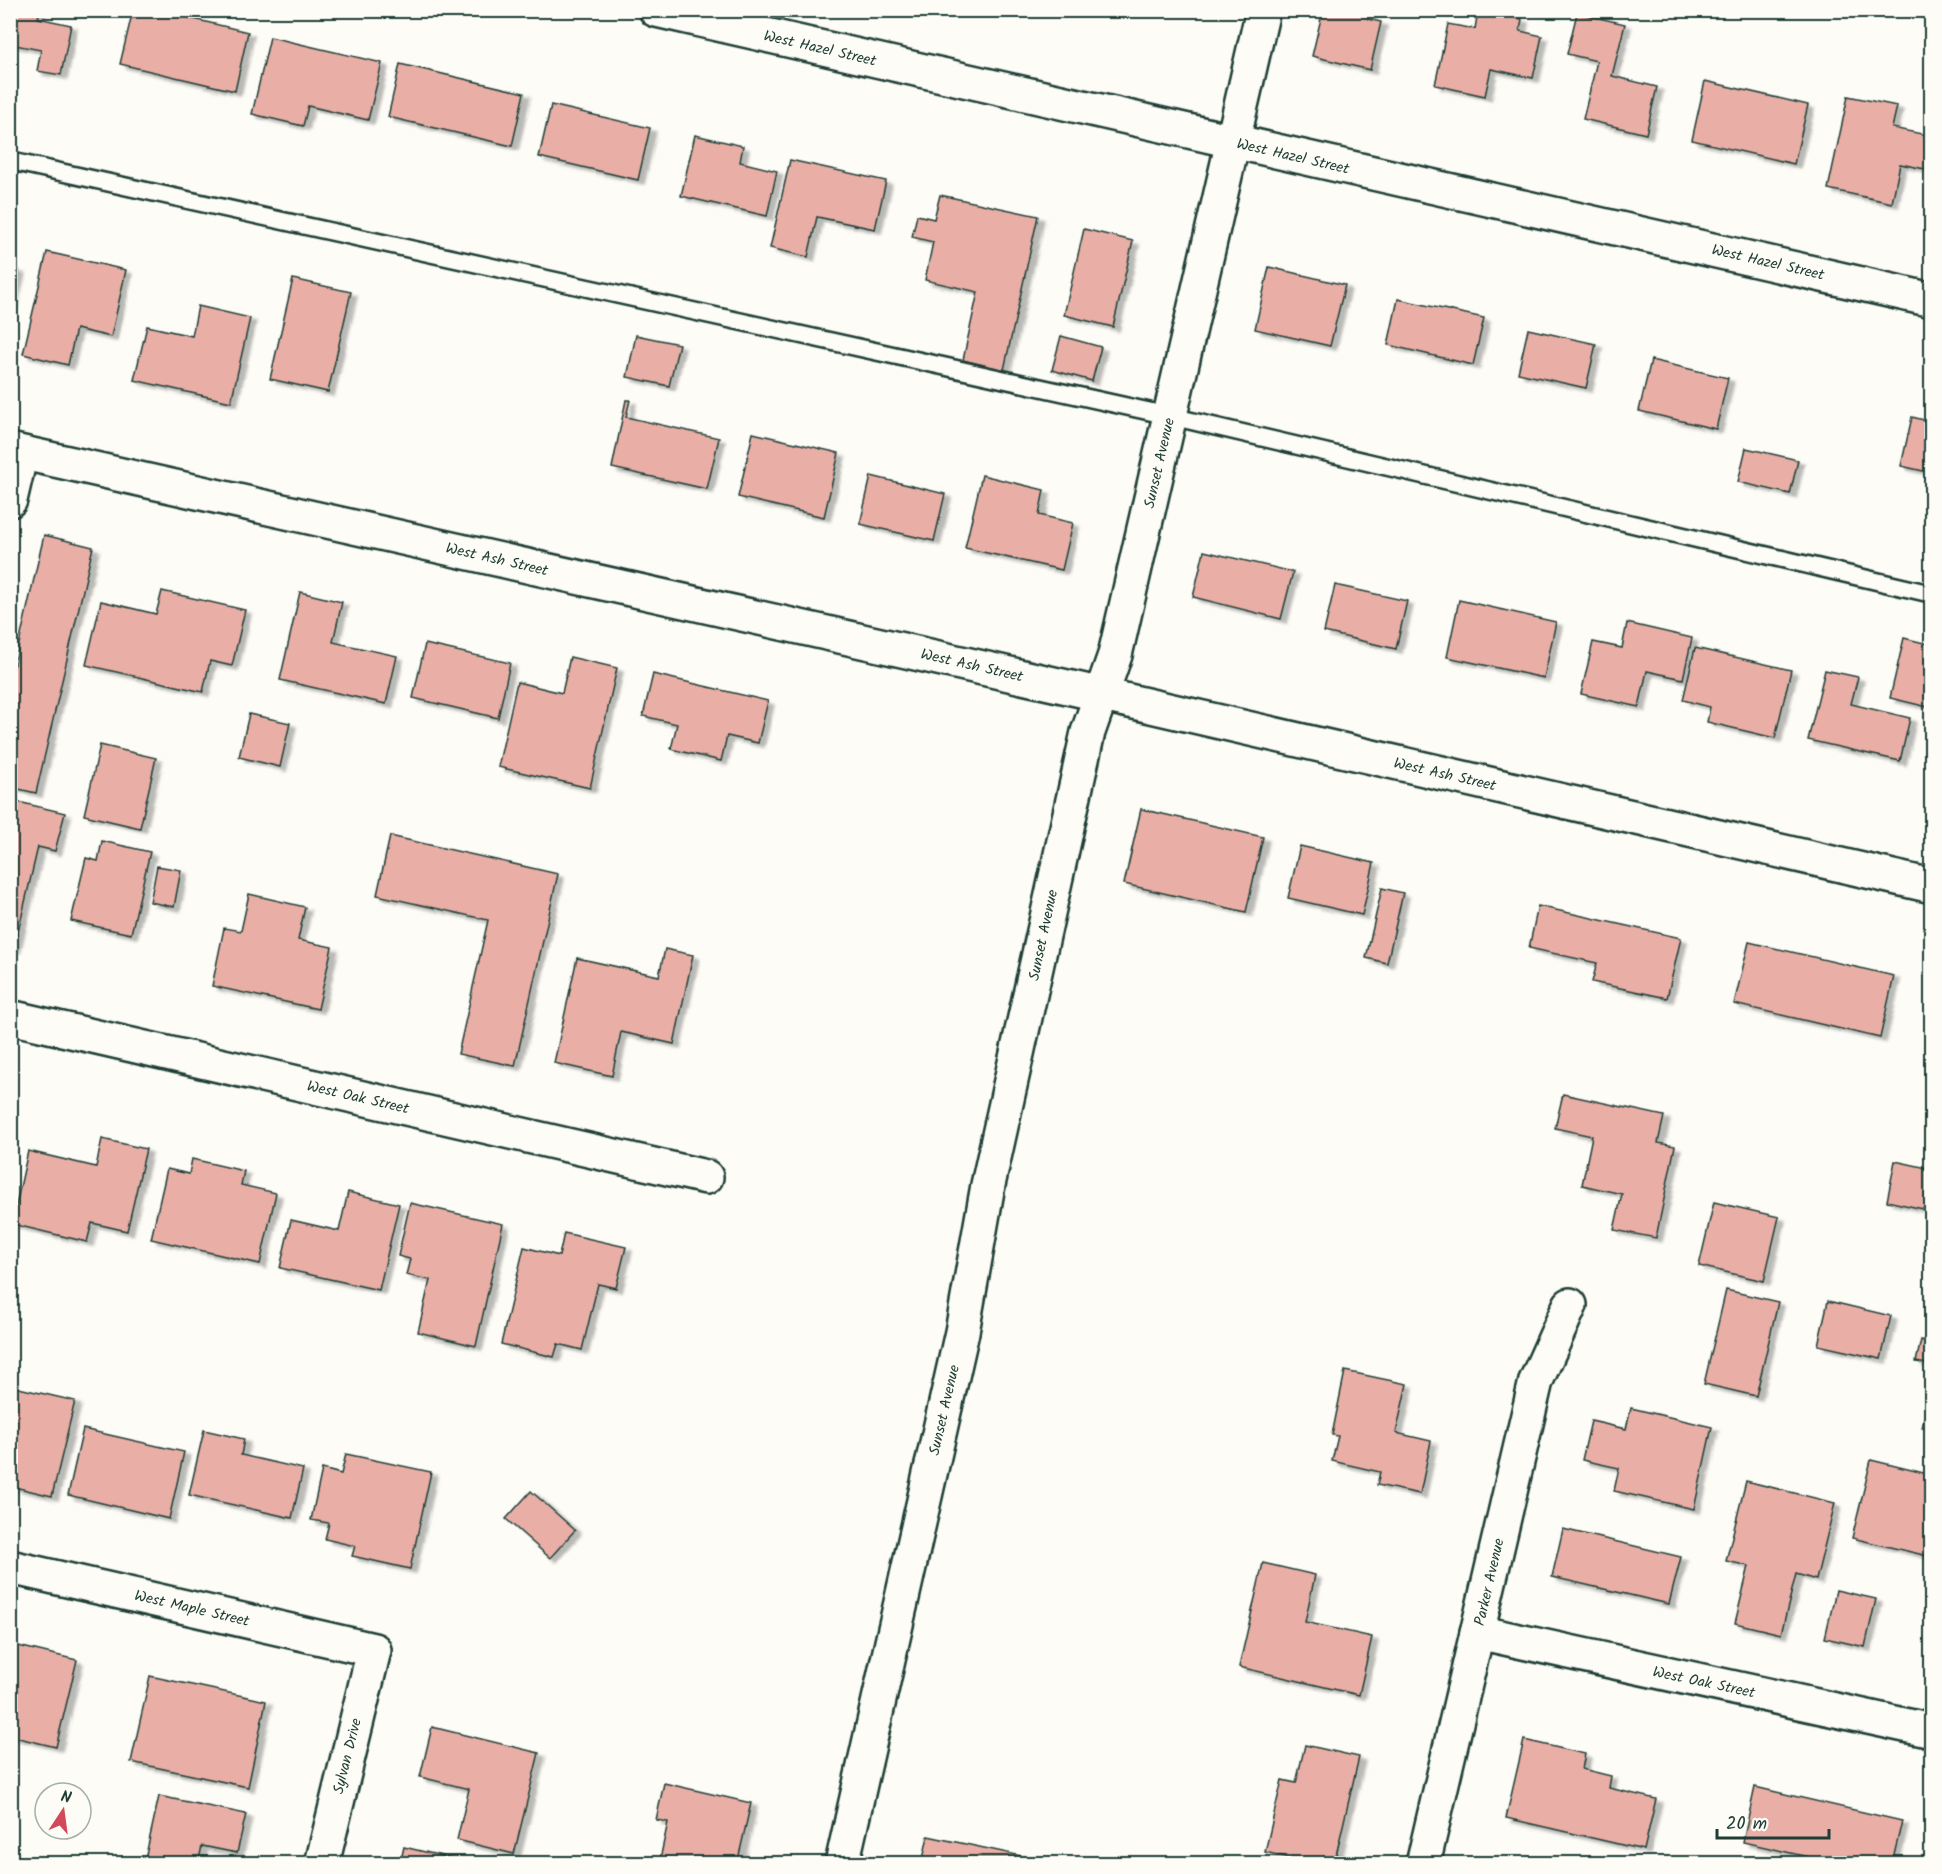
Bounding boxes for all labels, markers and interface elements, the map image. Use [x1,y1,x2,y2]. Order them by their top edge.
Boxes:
street label: West Hazel Street [761,24,879,74]
street label: West Hazel Street [1234,132,1352,182]
street label: West Hazel Street [1709,238,1827,288]
street label: Sunset Avenue [1138,415,1182,511]
street label: West Ash Street [443,537,550,583]
street label: West Ash Street [918,643,1025,689]
street label: West Ash Street [1391,752,1498,798]
street label: Sunset Avenue [1023,887,1065,983]
street label: West Oak Street [304,1075,411,1121]
street label: Sunset Avenue [923,1362,967,1458]
street label: Parker Avenue [1468,1536,1512,1628]
street label: West Maple Street [132,1584,252,1634]
street label: West Oak Street [1650,1660,1757,1706]
street label: Sylvan Drive [327,1716,369,1797]
north arrow [33,1781,93,1841]
text: N [58,1785,74,1811]
scale bar [1717,1802,1830,1840]
text: 20 m [1726,1810,1767,1839]

